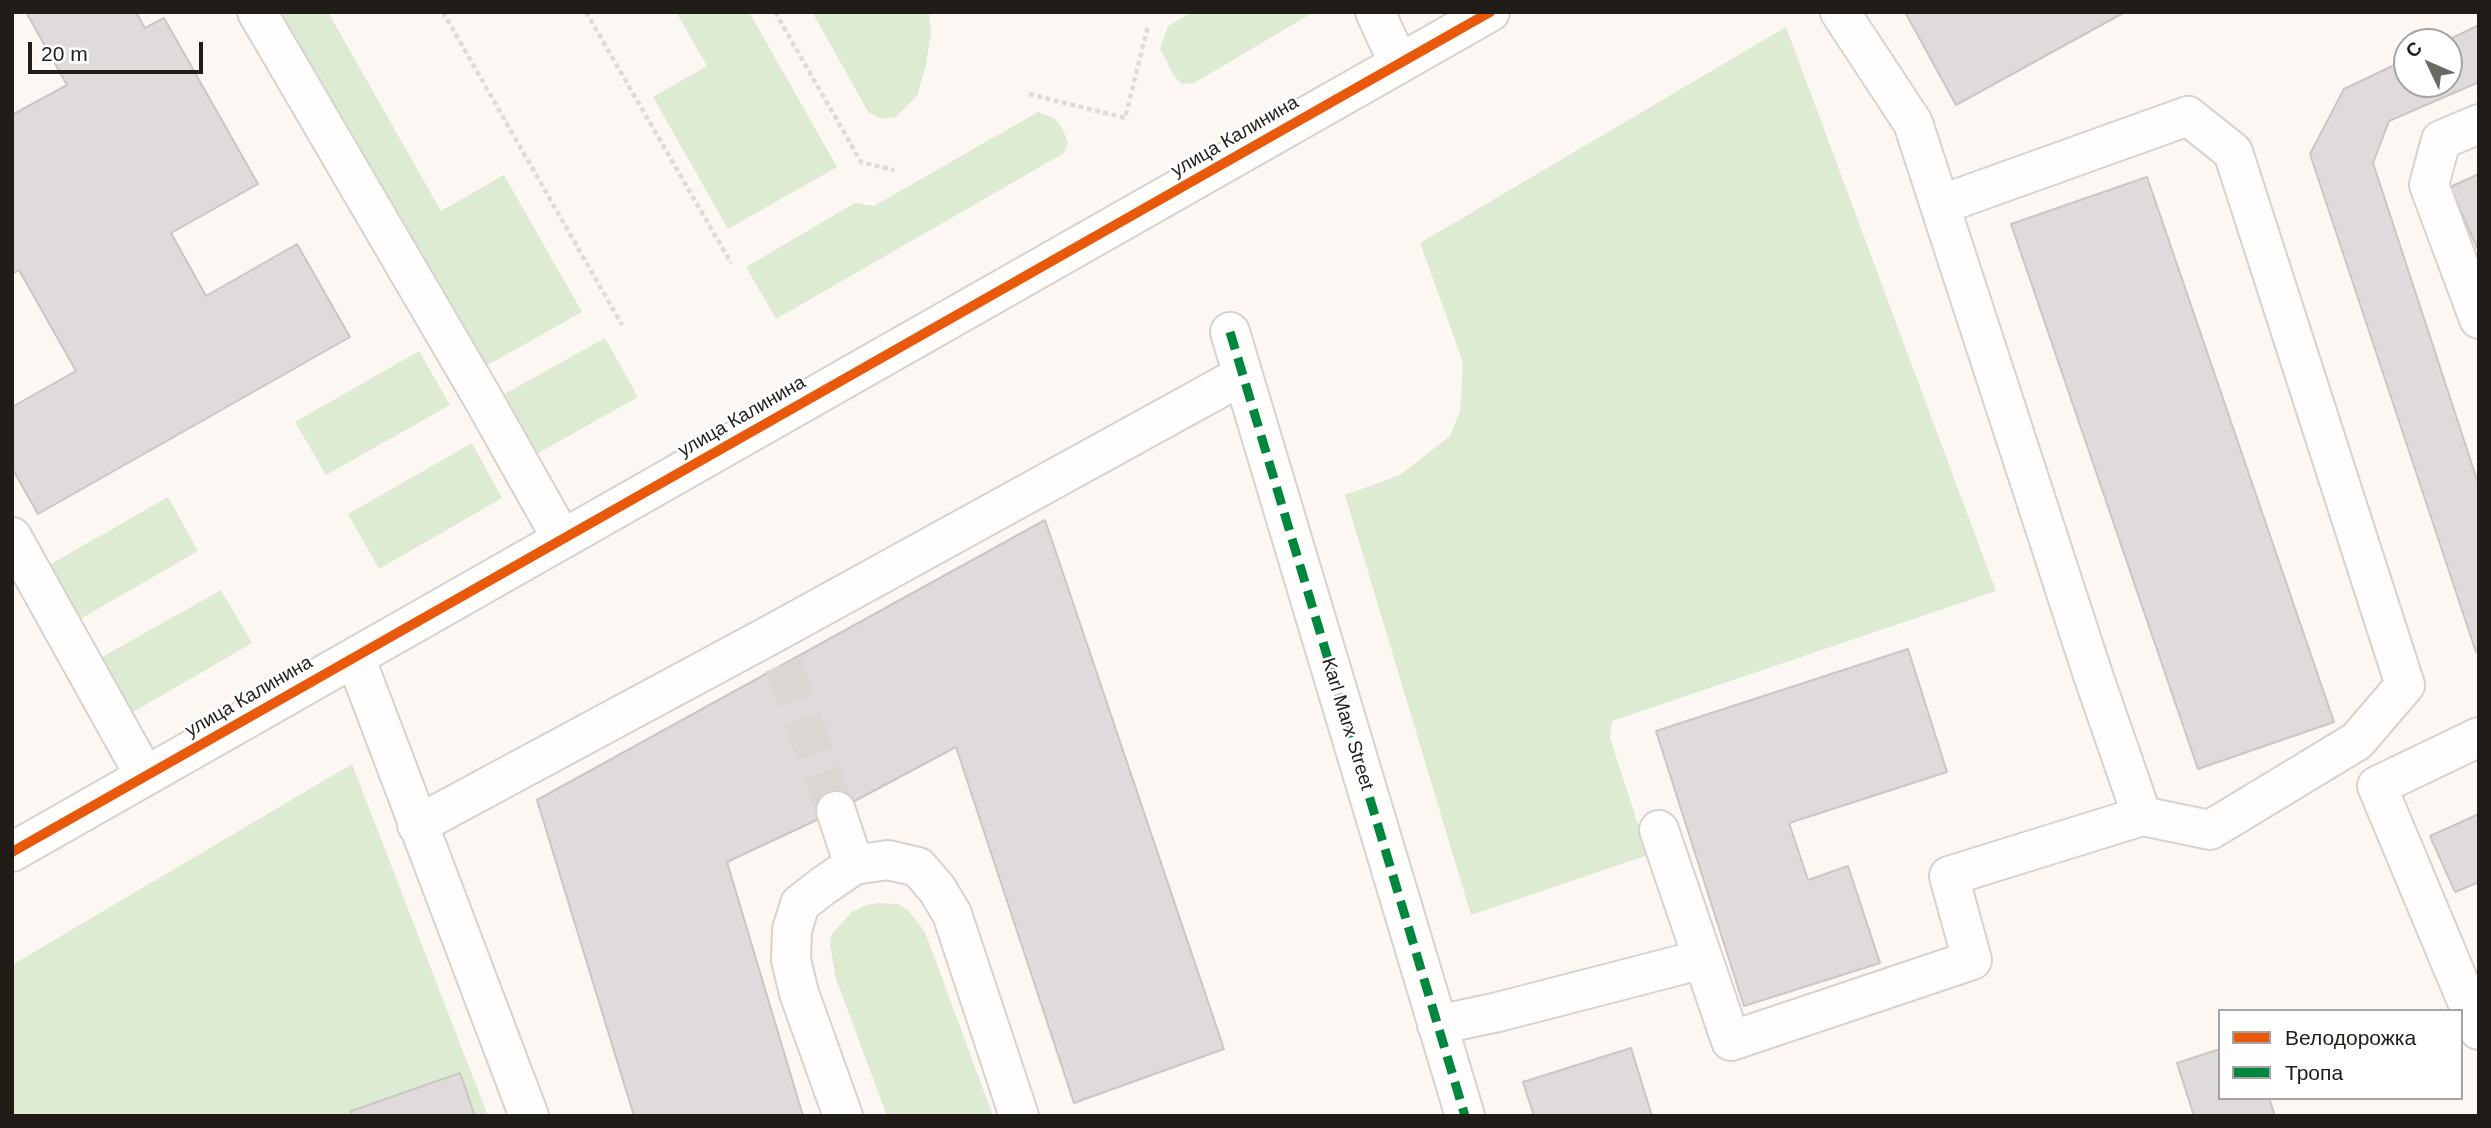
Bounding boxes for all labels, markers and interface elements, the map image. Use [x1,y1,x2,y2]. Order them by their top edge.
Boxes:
scale bar [32,28,206,72]
north arrow [2393,28,2463,98]
text: С [2402,37,2426,62]
text: 20 m [41,42,88,65]
street label: улица Калинина [1167,91,1303,183]
street label: улица Калинина [674,371,810,463]
street label: улица Калинина [181,651,317,743]
street label: Karl Marx Street [1316,655,1378,793]
legend [2218,1009,2463,1100]
text: Велодорожка [2285,1026,2416,1049]
text: Тропа [2285,1061,2343,1084]

